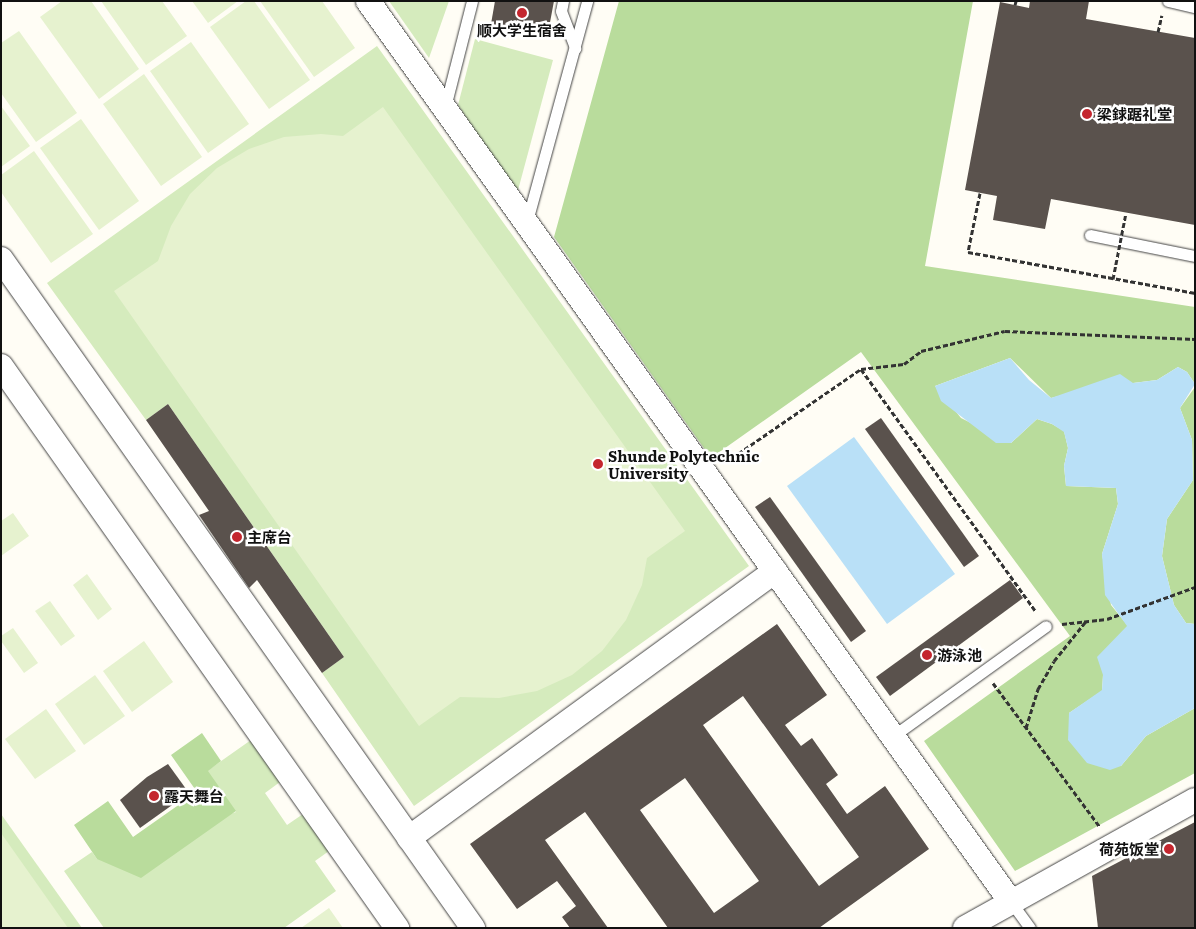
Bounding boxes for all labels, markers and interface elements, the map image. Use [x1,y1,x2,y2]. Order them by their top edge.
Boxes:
marker: 顺大学生宿舍 [516,7,528,19]
place label: 顺大学生宿舍 [477,21,567,39]
place label: 梁銶踞礼堂 [1097,105,1172,123]
marker: 梁銶踞礼堂 [1081,108,1093,120]
place label: Shunde Polytechnic University [608,446,759,481]
marker: Shunde Polytechnic University [592,458,604,470]
place label: 主席台 [247,528,292,546]
marker: 主席台 [231,531,243,543]
place label: 游泳池 [937,646,982,664]
marker: 游泳池 [921,649,933,661]
place label: 露天舞台 [164,787,224,805]
marker: 露天舞台 [148,790,160,802]
place label: 荷苑饭堂 [1099,840,1159,858]
marker: 荷苑饭堂 [1163,843,1175,855]

